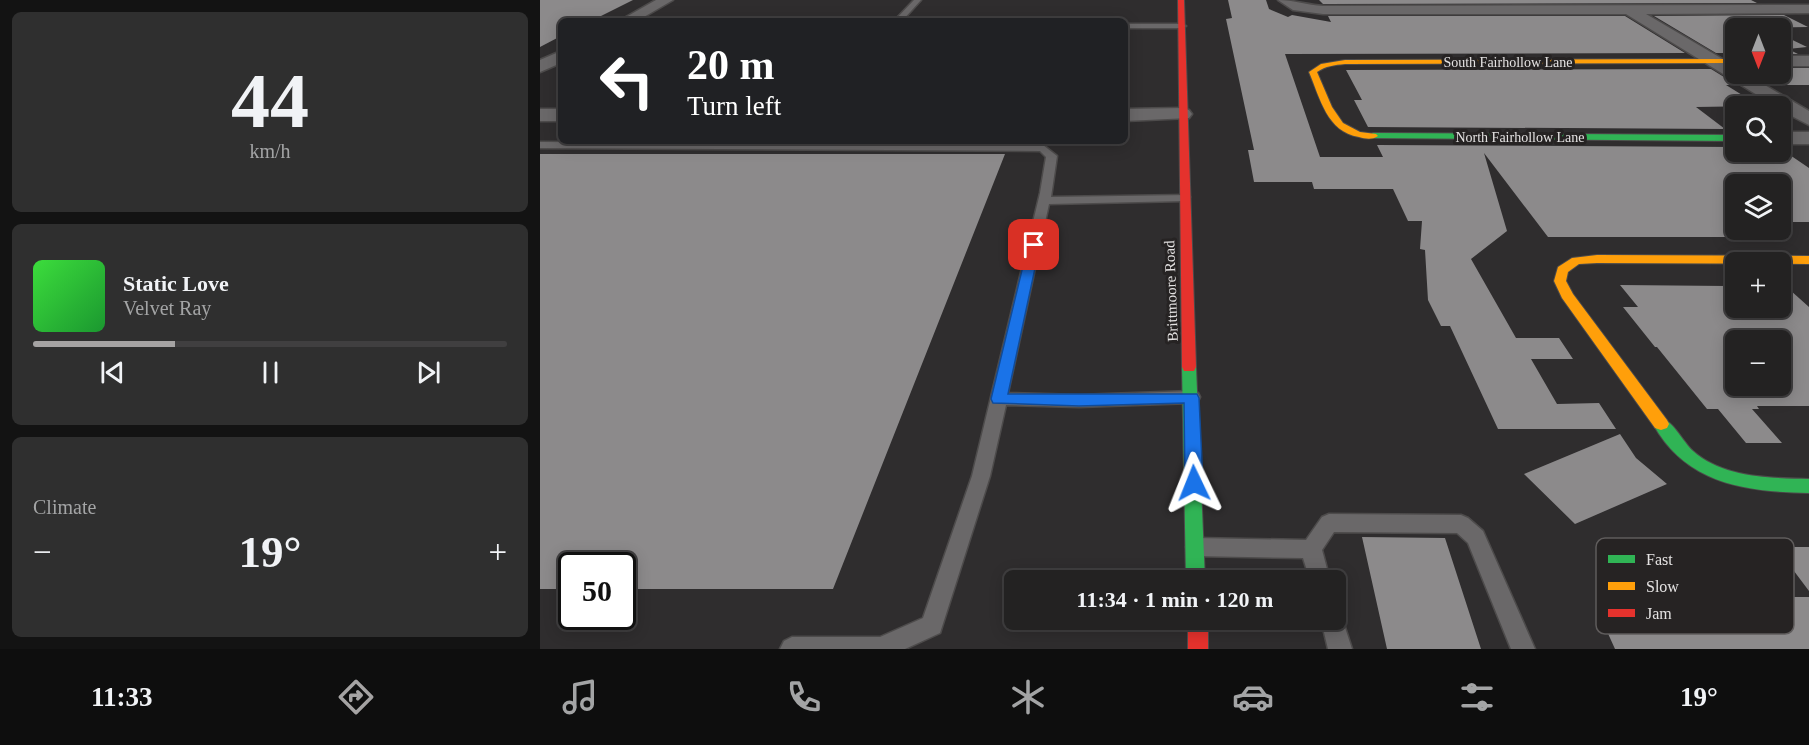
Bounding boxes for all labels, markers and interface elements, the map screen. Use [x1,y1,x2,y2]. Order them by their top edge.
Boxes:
north arrow [1725,18,1791,84]
map controls [1725,18,1791,396]
icon: left [588,42,666,120]
text: 20 m [687,42,775,88]
street label: South Fairhollow Lane [1443,55,1573,70]
text: 44 [231,57,309,144]
text: Turn left [687,91,781,121]
button: search [1725,96,1791,162]
street label: North Fairhollow Lane [1455,130,1585,145]
text: km/h [249,140,291,162]
button: layers [1725,174,1791,240]
pin [1008,219,1059,270]
icon: arrive [1017,228,1050,261]
street label: Brittmoore Road [1161,240,1181,342]
button: + [1725,252,1791,318]
text: Static Love [123,271,229,296]
text: Velvet Ray [123,297,211,319]
button: − [1725,330,1791,396]
icon: previous [96,356,129,389]
icon: pause [254,356,287,389]
icon: next [412,356,445,389]
position arrow [1162,451,1226,515]
text: Climate [33,496,96,518]
text: 19° [239,527,302,577]
text: − [33,534,52,570]
text: + [488,534,507,570]
legend [1596,538,1794,634]
text: Fast [1646,551,1673,568]
speed limit sign: 50 [558,552,636,630]
text: Slow [1646,578,1679,595]
text: 11:34 · 1 min · 120 m [1077,587,1273,612]
text: Jam [1646,605,1672,622]
icon: directions [335,676,377,718]
icon: music [559,676,601,718]
icon: phone [783,676,825,718]
icon: climate [1007,676,1049,718]
icon: car [1232,676,1274,718]
icon: filters [1456,676,1498,718]
text: 11:33 [91,682,153,712]
text: 19° [1680,682,1718,712]

